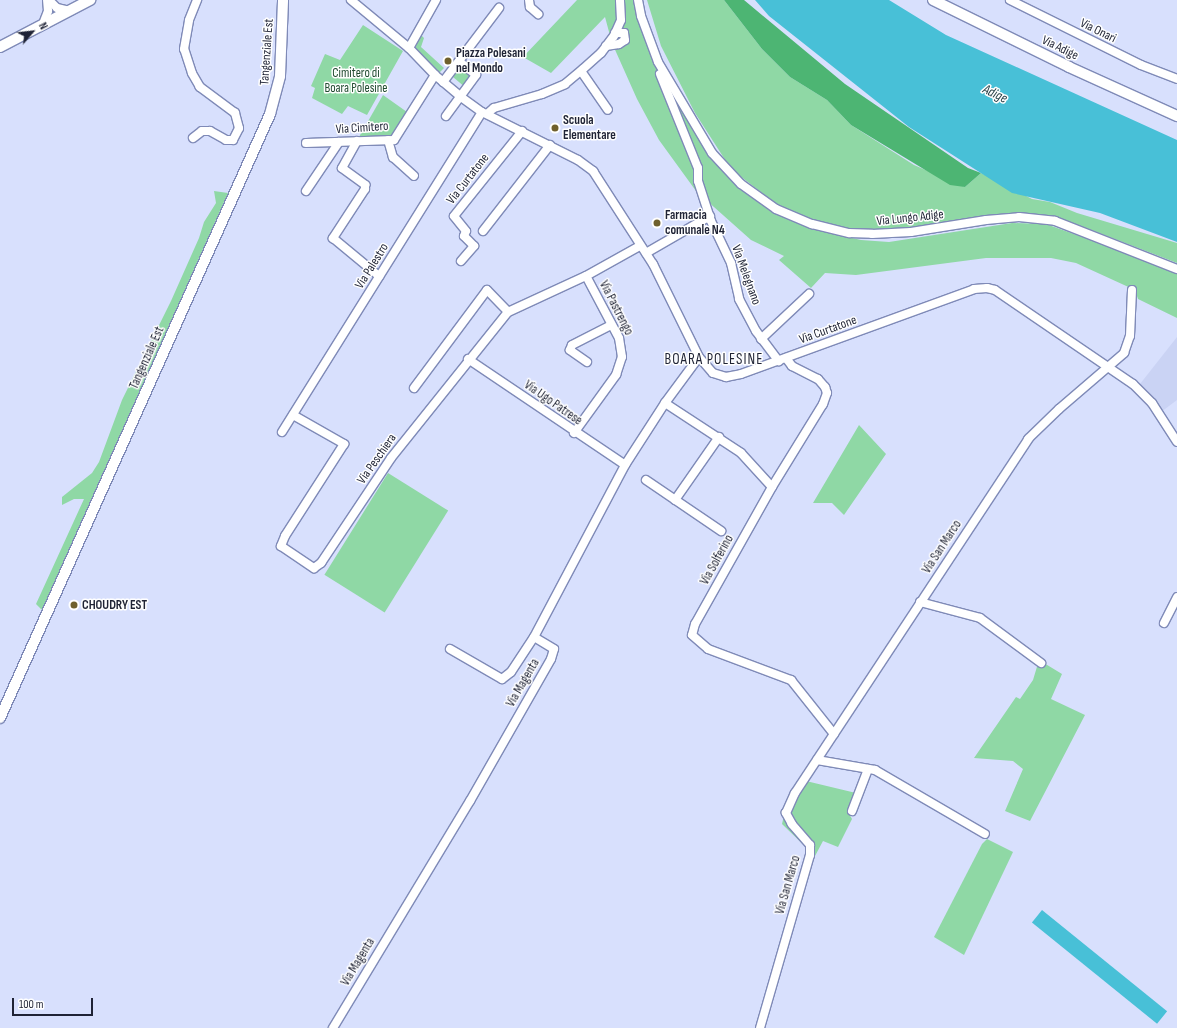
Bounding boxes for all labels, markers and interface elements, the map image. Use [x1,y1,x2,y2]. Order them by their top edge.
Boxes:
north arrow [12,12,52,52]
street label: Via Onari [1077,16,1119,46]
street label: Tangenziale Est [257,18,277,86]
text: N [36,20,50,32]
street label: Via Adige [1039,32,1081,64]
place label: Piazza Polesani nel Mondo [456,46,526,77]
marker: Piazza Polesani nel Mondo [443,56,453,66]
park label: Cimitero di Boara Polesine [324,66,388,97]
water label: Adige [980,81,1010,107]
place label: Scuola Elementare [563,113,616,144]
street label: Via Cimitero [335,118,389,138]
marker: Scuola Elementare [550,123,560,133]
street label: Via Curtatone [443,151,493,207]
street label: Via Lungo Adige [876,207,944,229]
place label: Farmacia comunale N4 [665,208,725,239]
marker: Farmacia comunale N4 [652,218,662,228]
street label: Via Palestro [352,240,392,292]
street label: Via Melegnano [728,243,764,307]
street label: Via Pastrengo [596,278,636,338]
street label: Via Curtatone [797,312,859,348]
street label: Tangenziale Est [126,324,168,392]
district label: BOARA POLESINE [665,351,763,369]
street label: Via Ugo Patrese [521,377,585,429]
street label: Via Peschiera [354,431,400,487]
street label: Via San Marco [919,517,965,577]
street label: Via Solferino [697,532,737,588]
place label: CHOUDRY EST [82,597,147,613]
marker: CHOUDRY EST [69,600,79,610]
street label: Via Magenta [503,656,543,710]
street label: Via San Marco [772,854,804,916]
street label: Via Magenta [338,935,378,989]
scale bar [14,990,95,1016]
text: 100 m [19,997,44,1012]

